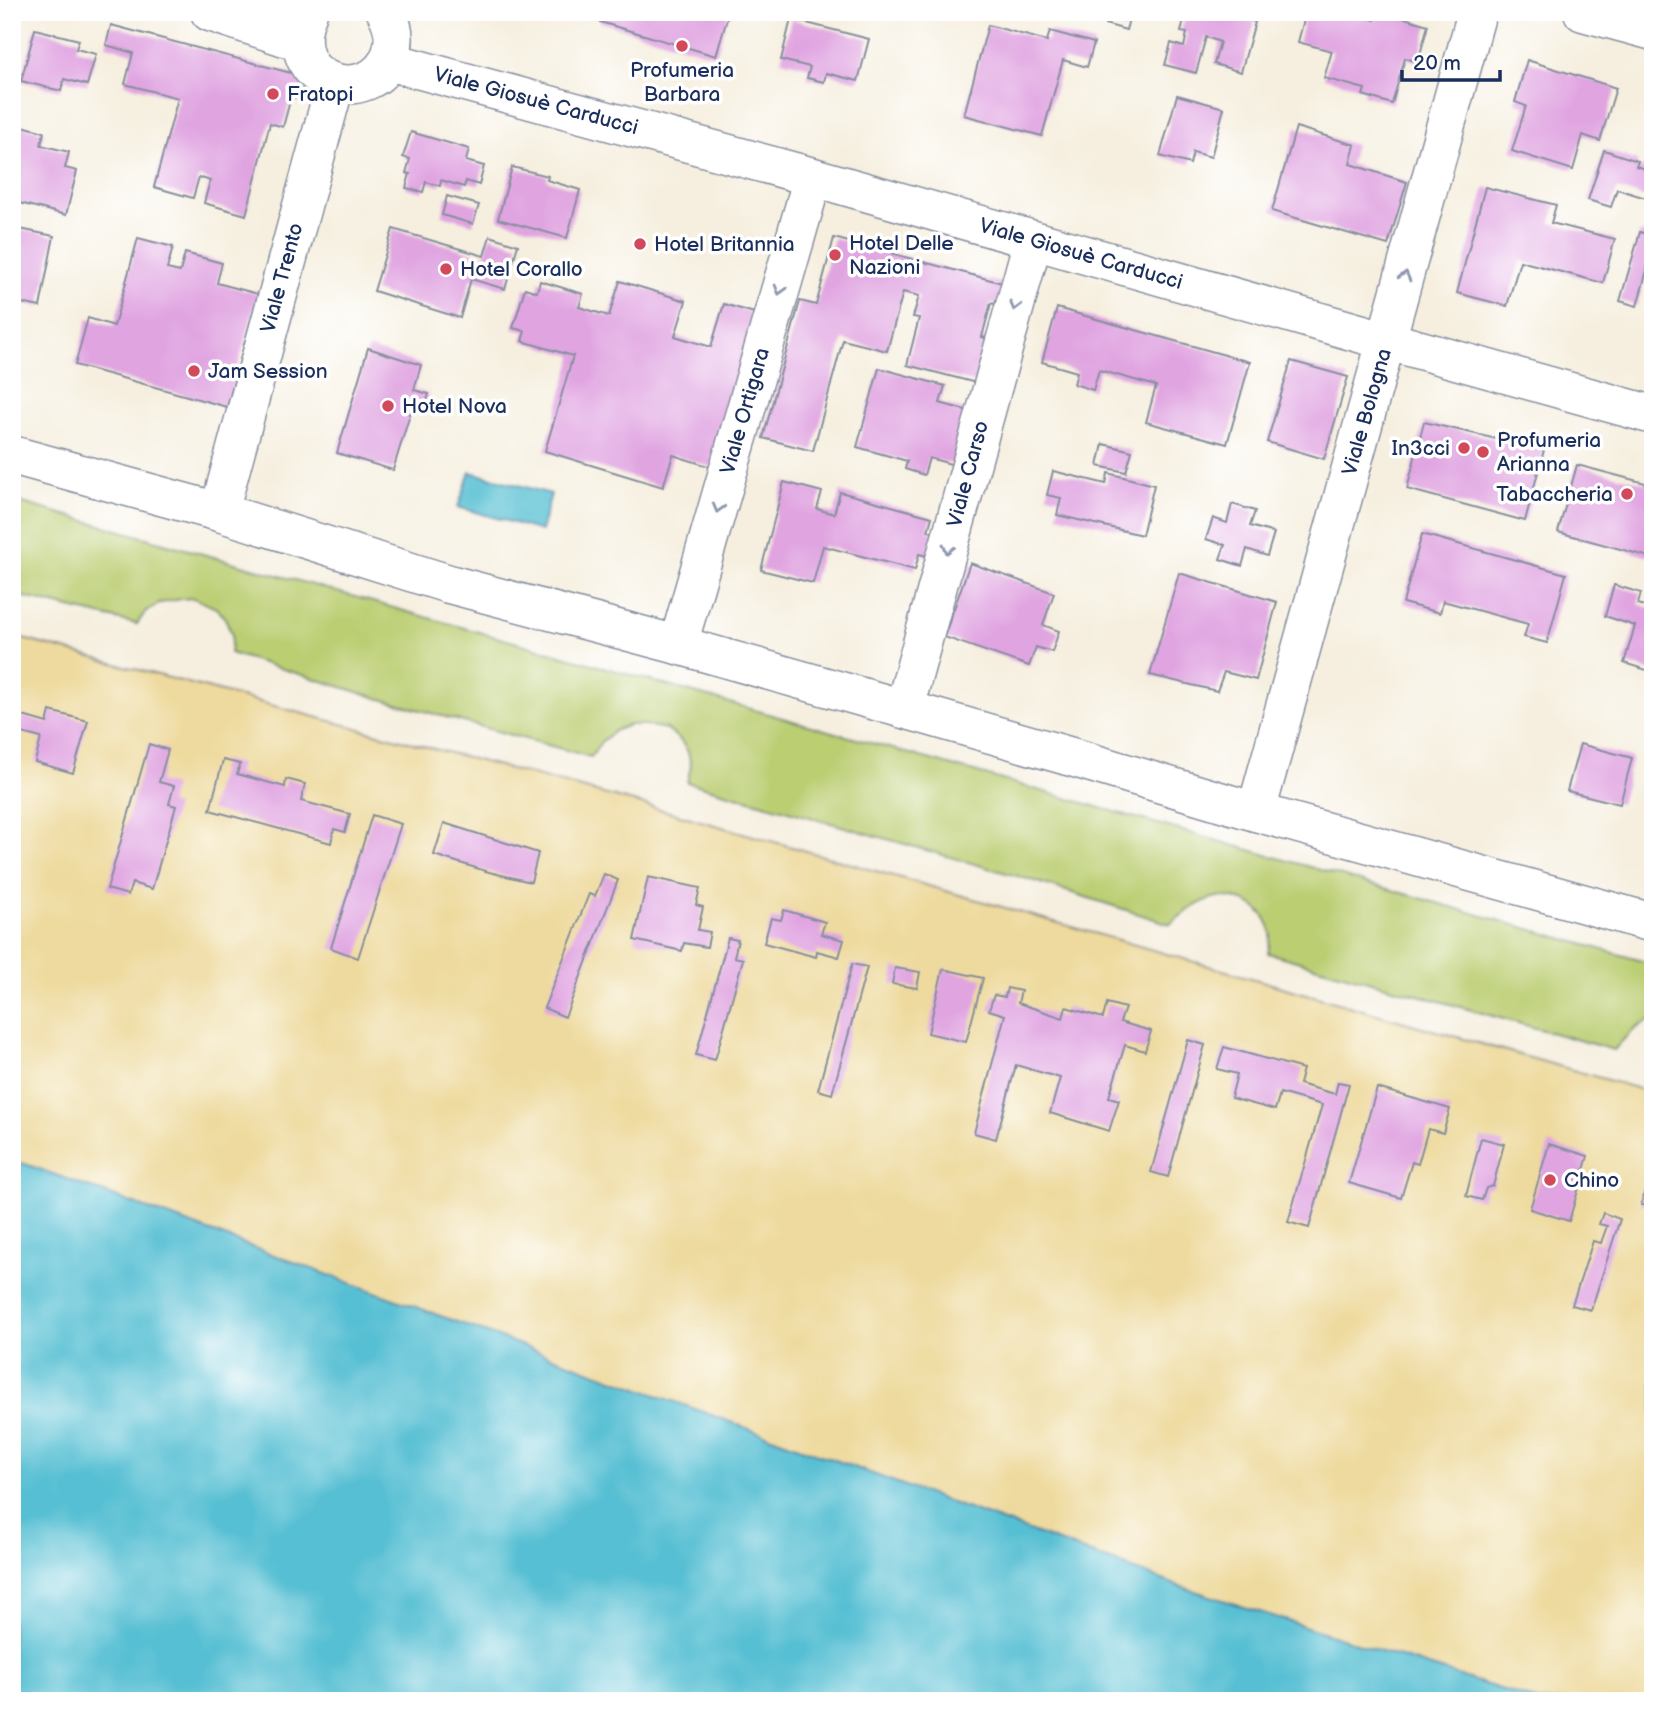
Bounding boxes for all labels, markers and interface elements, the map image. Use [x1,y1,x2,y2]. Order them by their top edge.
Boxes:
marker: Profumeria Barbara [674,38,690,54]
scale bar [1402,38,1500,82]
text: 20 m [1413,51,1461,76]
place label: Profumeria Barbara [630,58,734,107]
street label: Viale Giosuè Carducci [431,62,641,140]
place label: Fratopi [287,82,353,107]
marker: Fratopi [265,86,281,102]
street label: Viale Giosuè Carducci [976,213,1186,295]
street label: Viale Trento [255,220,309,336]
place label: Hotel Delle Nazioni [849,231,954,280]
place label: Hotel Britannia [654,232,795,257]
marker: Hotel Britannia [632,236,648,252]
marker: Hotel Delle Nazioni [827,247,843,263]
place label: Hotel Corallo [460,257,583,282]
marker: Hotel Corallo [438,261,454,277]
one-way arrow [1397,270,1411,282]
one-way arrow [774,283,789,295]
one-way arrow [1008,300,1023,312]
street label: Viale Ortigara [715,345,775,477]
street label: Viale Bologna [1337,346,1397,478]
place label: Jam Session [208,359,328,384]
marker: Jam Session [186,363,202,379]
place label: Hotel Nova [402,394,507,419]
marker: Hotel Nova [380,398,396,414]
street label: Viale Carso [942,418,994,530]
place label: Profumeria Arianna [1497,428,1601,477]
place label: In3cci [1391,436,1450,461]
marker: In3cci [1456,440,1472,456]
marker: Profumeria Arianna [1475,444,1491,460]
place label: Tabaccheria [1496,482,1613,507]
marker: Tabaccheria [1619,486,1635,502]
one-way arrow [711,502,726,514]
one-way arrow [942,543,956,555]
place label: Chino [1564,1168,1619,1193]
marker: Chino [1542,1172,1558,1188]

